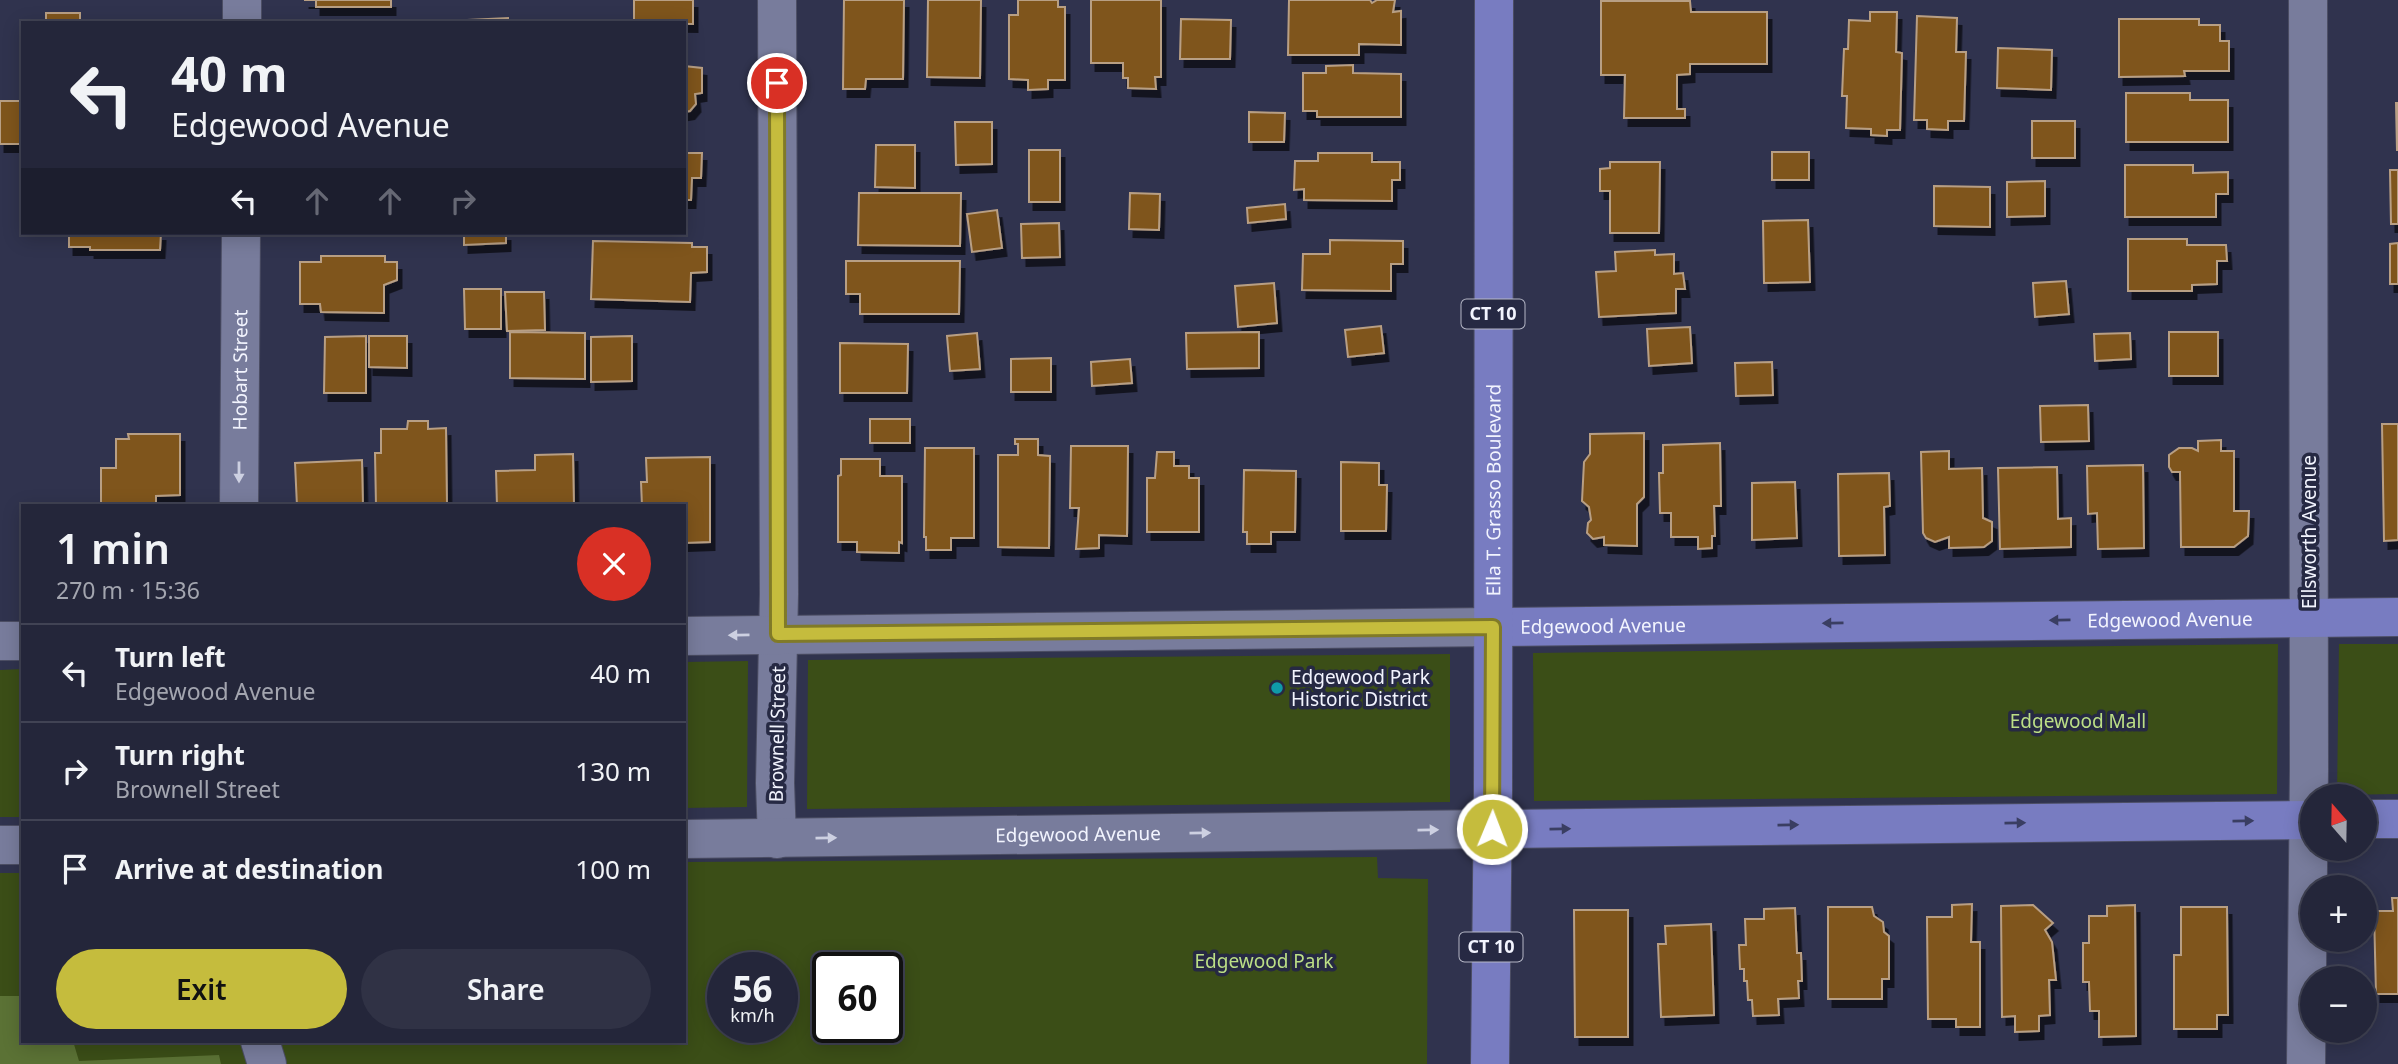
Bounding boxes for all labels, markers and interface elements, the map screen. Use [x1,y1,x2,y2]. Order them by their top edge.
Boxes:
text: 40 m [171,40,288,106]
icon: left [56,49,147,140]
pin [747,53,807,113]
icon: arrive [758,64,796,102]
text: Edgewood Avenue [171,103,450,146]
icon: left [225,182,263,220]
icon: ahead [298,182,336,220]
icon: ahead [371,182,409,220]
icon: right [444,182,482,220]
road number: CT 10 [1462,300,1524,328]
street label: Hobart Street [227,309,253,430]
street label: Ella T. Grasso Boulevard [1480,384,1507,596]
street label: Ellsworth Avenue [2296,455,2322,609]
one-way arrow [233,462,245,484]
text: 1 min [56,519,170,576]
button: close [577,527,651,601]
text: 270 m · 15:36 [56,574,200,606]
street label: Edgewood Avenue [2087,606,2253,633]
street label: Edgewood Avenue [1520,612,1686,640]
one-way arrow [2049,614,2071,626]
one-way arrow [1822,617,1844,629]
one-way arrow [728,629,750,641]
text: Turn left [115,639,226,675]
icon: left [56,654,94,692]
text: 40 m [590,655,651,691]
place label: Edgewood Park Historic District [1291,664,1430,712]
street label: Brownell Street [763,666,791,802]
text: Edgewood Avenue [115,675,315,707]
marker: Edgewood Park Historic District [1269,680,1285,696]
park label: Edgewood Mall [2010,708,2146,734]
text: Turn right [115,737,245,773]
icon: right [56,752,94,790]
text: 130 m [575,753,651,789]
text: Brownell Street [115,773,280,805]
north arrow [2300,784,2376,861]
map controls [2300,784,2377,1043]
position arrow [1455,792,1529,866]
one-way arrow [2232,815,2254,827]
one-way arrow [2005,817,2027,829]
street label: Edgewood Avenue [995,820,1161,848]
one-way arrow [1777,820,1799,831]
one-way arrow [1550,823,1572,835]
one-way arrow [1417,824,1439,835]
one-way arrow [1190,827,1212,839]
one-way arrow [815,833,837,844]
icon: arrive [56,850,94,888]
text: Arrive at destination [115,851,384,887]
text: 100 m [575,851,651,887]
button: + [2300,875,2377,952]
road number: CT 10 [1460,932,1522,962]
park label: Edgewood Park [1195,948,1333,974]
button: Exit [56,949,347,1029]
button: Share [361,949,651,1029]
speed limit sign: 60 [812,952,903,1043]
text: 56 [732,965,773,1012]
button: − [2300,966,2377,1043]
text: km/h [730,1003,775,1027]

